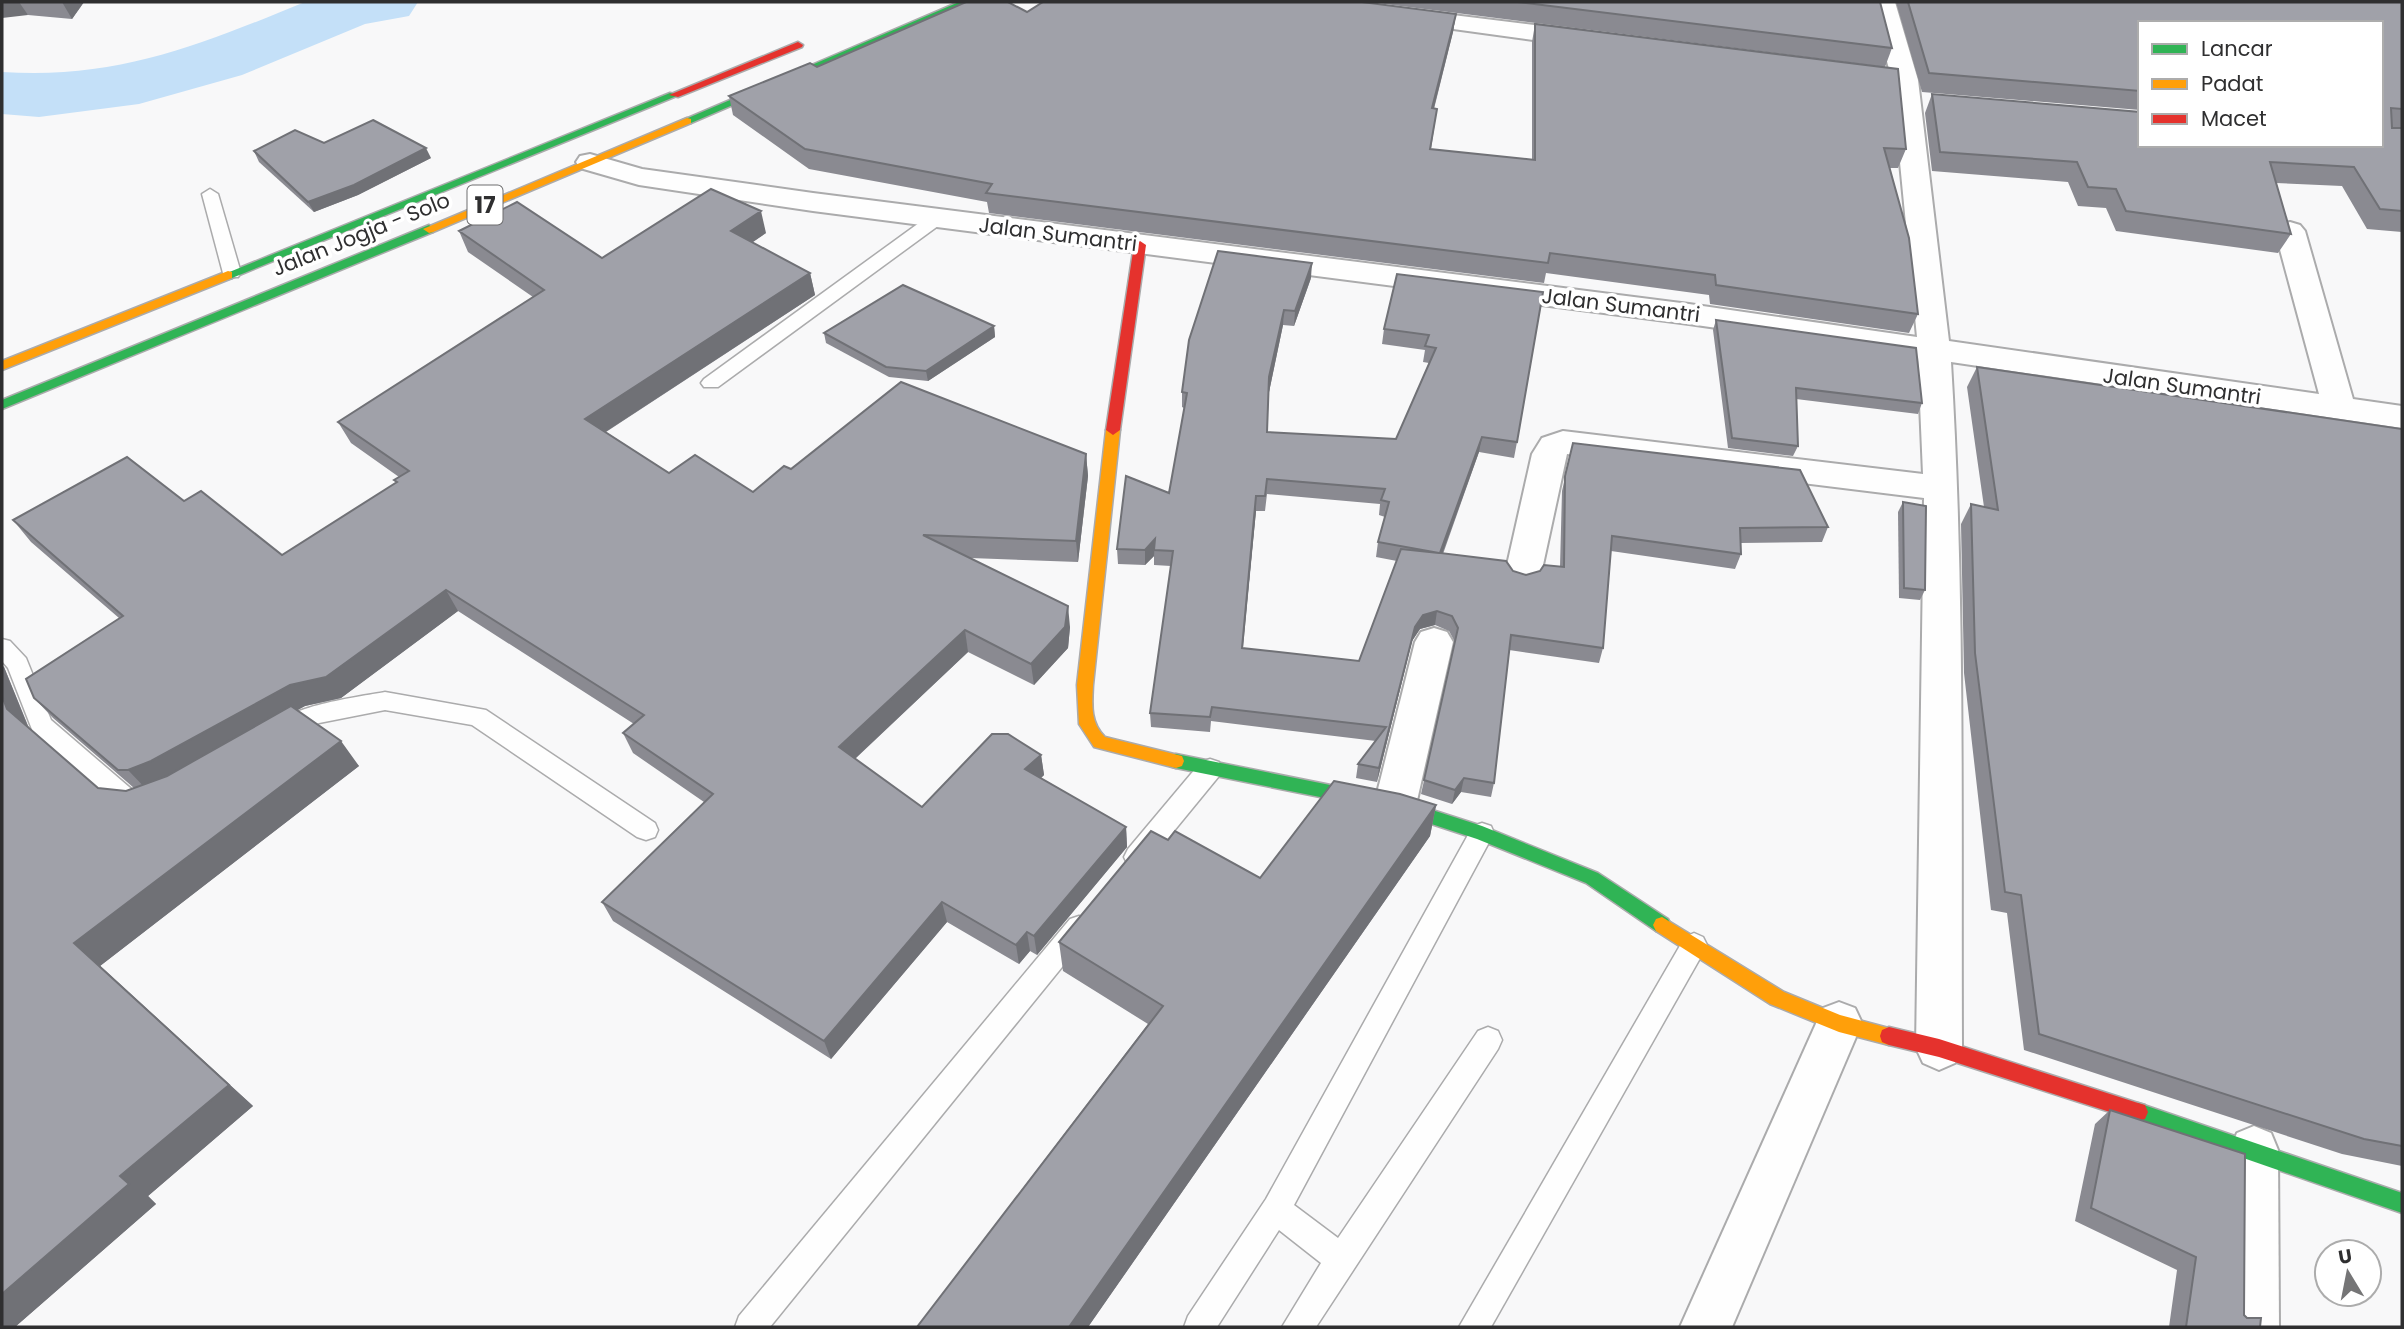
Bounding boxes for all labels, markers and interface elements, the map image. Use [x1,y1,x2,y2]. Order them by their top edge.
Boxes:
legend [2138,21,2383,147]
text: Lancar [2201,34,2273,63]
text: Padat [2201,69,2263,98]
text: Macet [2201,104,2267,133]
street label: Jalan Jogja - Solo [268,185,454,283]
road number: 17 [468,186,503,224]
street label: Jalan Sumantri [977,210,1139,258]
street label: Jalan Sumantri [1540,281,1702,329]
street label: Jalan Sumantri [2101,361,2263,411]
north arrow [2313,1238,2383,1308]
text: U [2336,1242,2354,1271]

